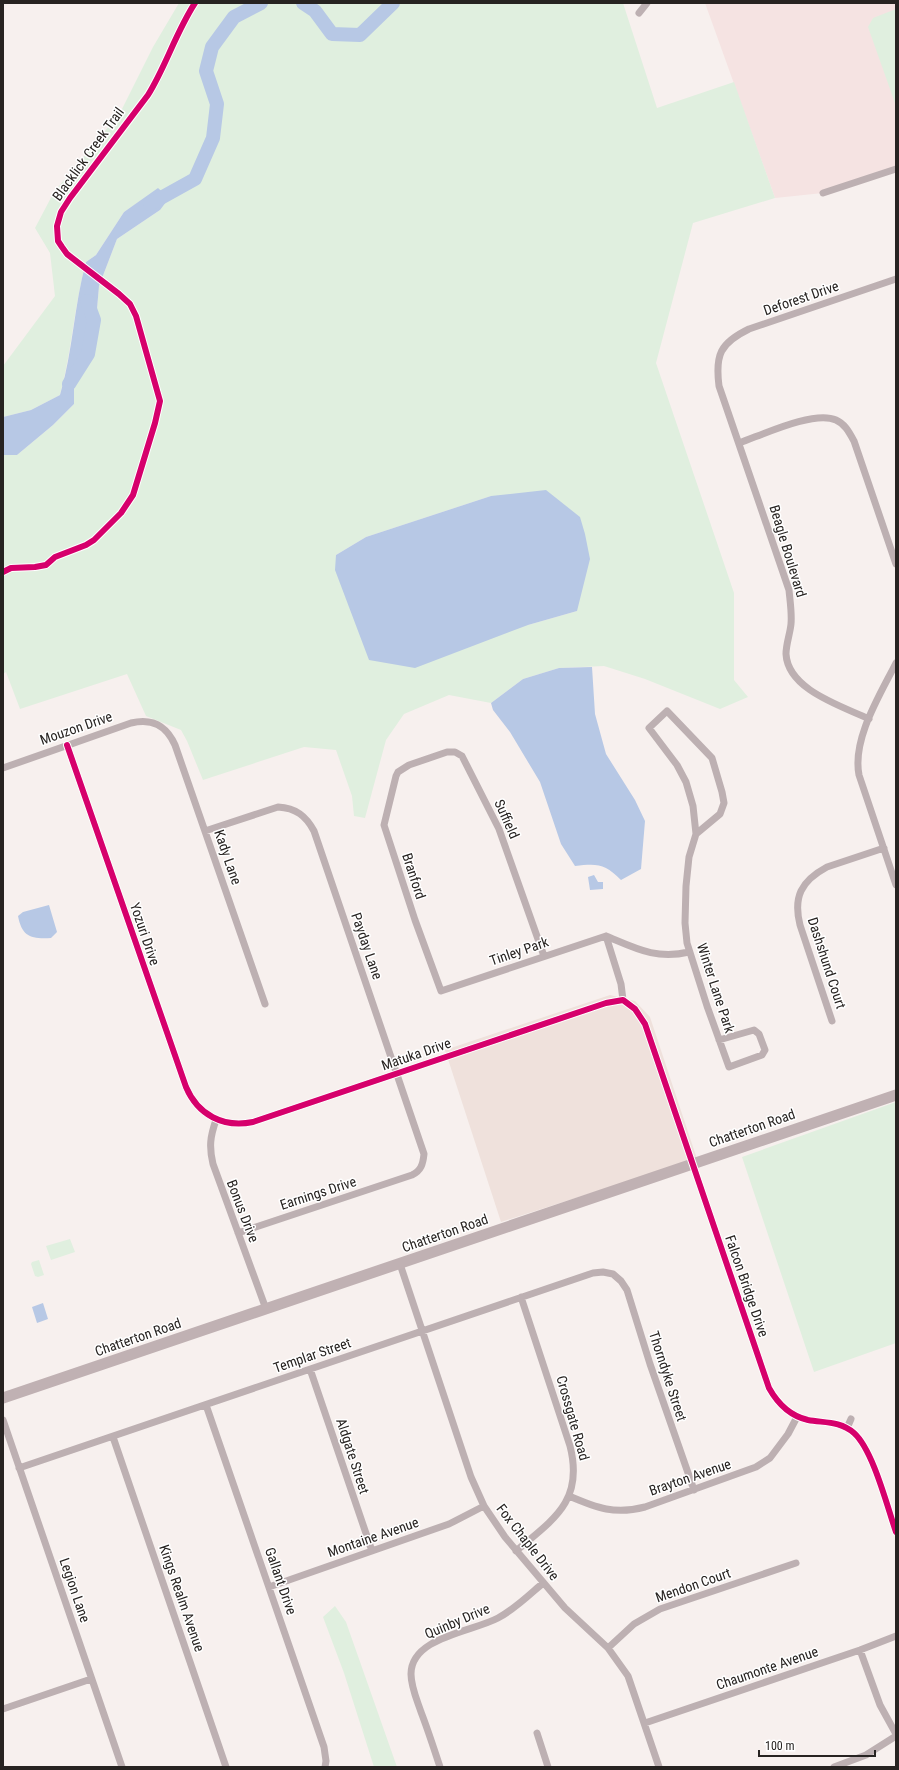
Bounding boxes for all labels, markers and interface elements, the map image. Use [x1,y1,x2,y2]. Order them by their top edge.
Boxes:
street label: Blacklick Creek Trail [49,104,127,204]
street label: Deforest Drive [761,278,841,318]
street label: Beagle Boulevard [766,503,810,599]
street label: Mouzon Drive [38,708,115,748]
street label: Suffield [491,797,523,841]
street label: Kady Lane [211,827,245,887]
street label: Branford [399,851,429,901]
street label: Yozuri Drive [127,900,163,968]
street label: Payday Lane [348,911,386,982]
street label: Dashshund Court [805,915,849,1011]
street label: Tinley Park [488,933,551,968]
street label: Winter Lane Park [694,941,738,1036]
street label: Matuka Drive [379,1035,453,1073]
street label: Chatterton Road [707,1106,797,1150]
street label: Earnings Drive [278,1173,359,1213]
street label: Bonus Drive [224,1177,262,1245]
street label: Chatterton Road [400,1211,490,1255]
street label: Falcon Bridge Drive [722,1233,772,1339]
street label: Chatterton Road [93,1315,183,1359]
street label: Thorndyke Street [646,1329,690,1423]
street label: Templar Street [271,1334,353,1376]
street label: Crossgate Road [553,1374,593,1462]
street label: Aldgate Street [333,1416,373,1496]
street label: Brayton Avenue [647,1455,733,1498]
street label: Fox Chaple Drive [493,1501,563,1584]
street label: Montaine Avenue [325,1514,421,1560]
street label: Kings Realm Avenue [156,1542,208,1654]
street label: Gallant Drive [262,1545,300,1617]
street label: Legion Lane [57,1556,94,1625]
street label: Mendon Court [653,1565,733,1605]
street label: Quinby Drive [422,1600,492,1642]
street label: Chaumonte Avenue [714,1643,820,1693]
scale bar [759,1732,875,1758]
text: 100 m [765,1739,795,1753]

